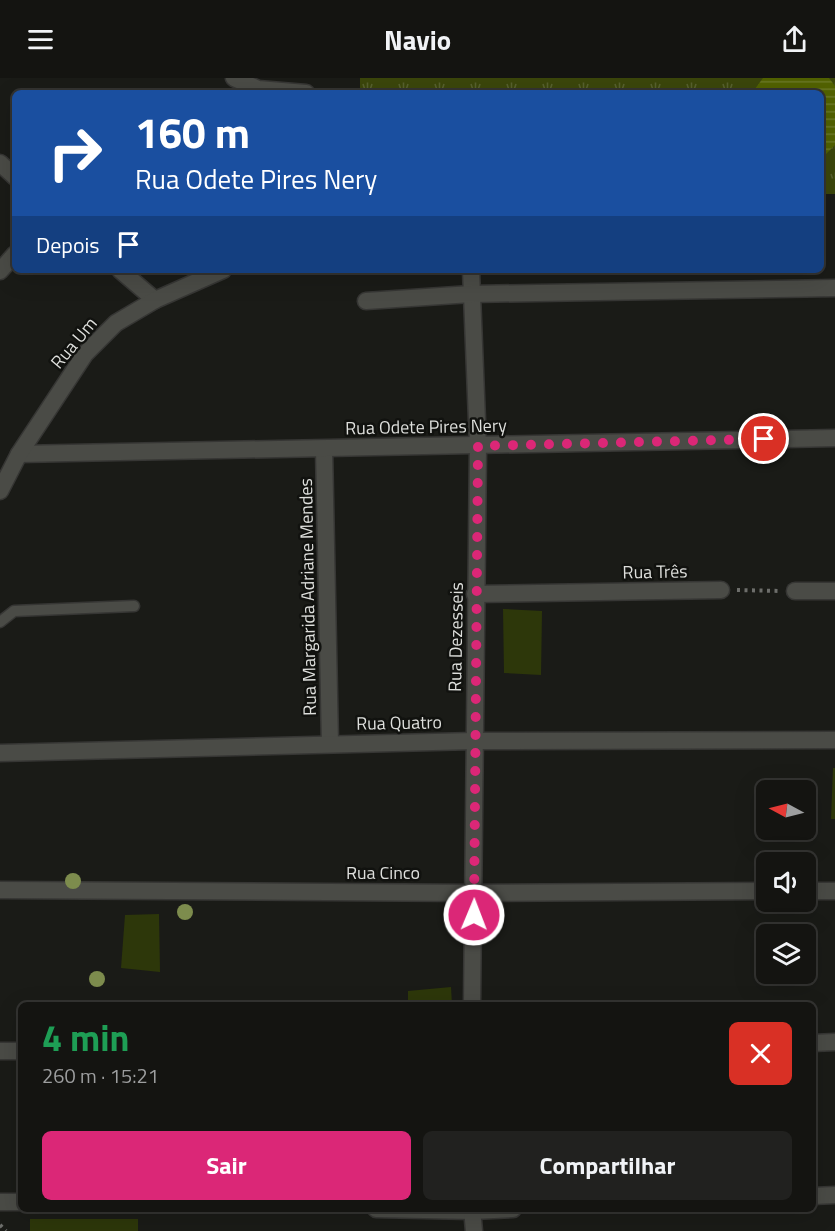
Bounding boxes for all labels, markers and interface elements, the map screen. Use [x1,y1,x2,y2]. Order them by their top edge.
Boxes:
text: Navio [384,19,451,60]
icon: menu [24,23,57,56]
icon: share [778,23,811,56]
text: 160 m [135,100,250,164]
icon: right [36,114,114,192]
text: Rua Odete Pires Nery [135,158,377,199]
text: Depois [36,228,100,262]
icon: arrive [112,228,145,261]
street label: Rua Um [44,311,103,374]
street label: Rua Odete Pires Nery [345,412,507,441]
pin [738,413,789,464]
icon: arrive [747,422,780,455]
street label: Rua Margarida Adriane Mendes [292,478,323,716]
street label: Rua Três [622,557,688,586]
street label: Rua Dezesseis [441,582,470,692]
street label: Rua Quatro [356,708,442,737]
north arrow [756,780,816,840]
map controls [756,780,816,984]
button: sound [756,852,816,912]
street label: Rua Cinco [346,859,420,886]
position arrow [442,883,506,947]
button: layers [756,924,816,984]
text: 4 min [42,1010,129,1065]
button: close [729,1022,792,1085]
text: 260 m · 15:21 [42,1060,159,1091]
button: Sair [42,1131,411,1200]
button: Compartilhar [423,1131,792,1200]

